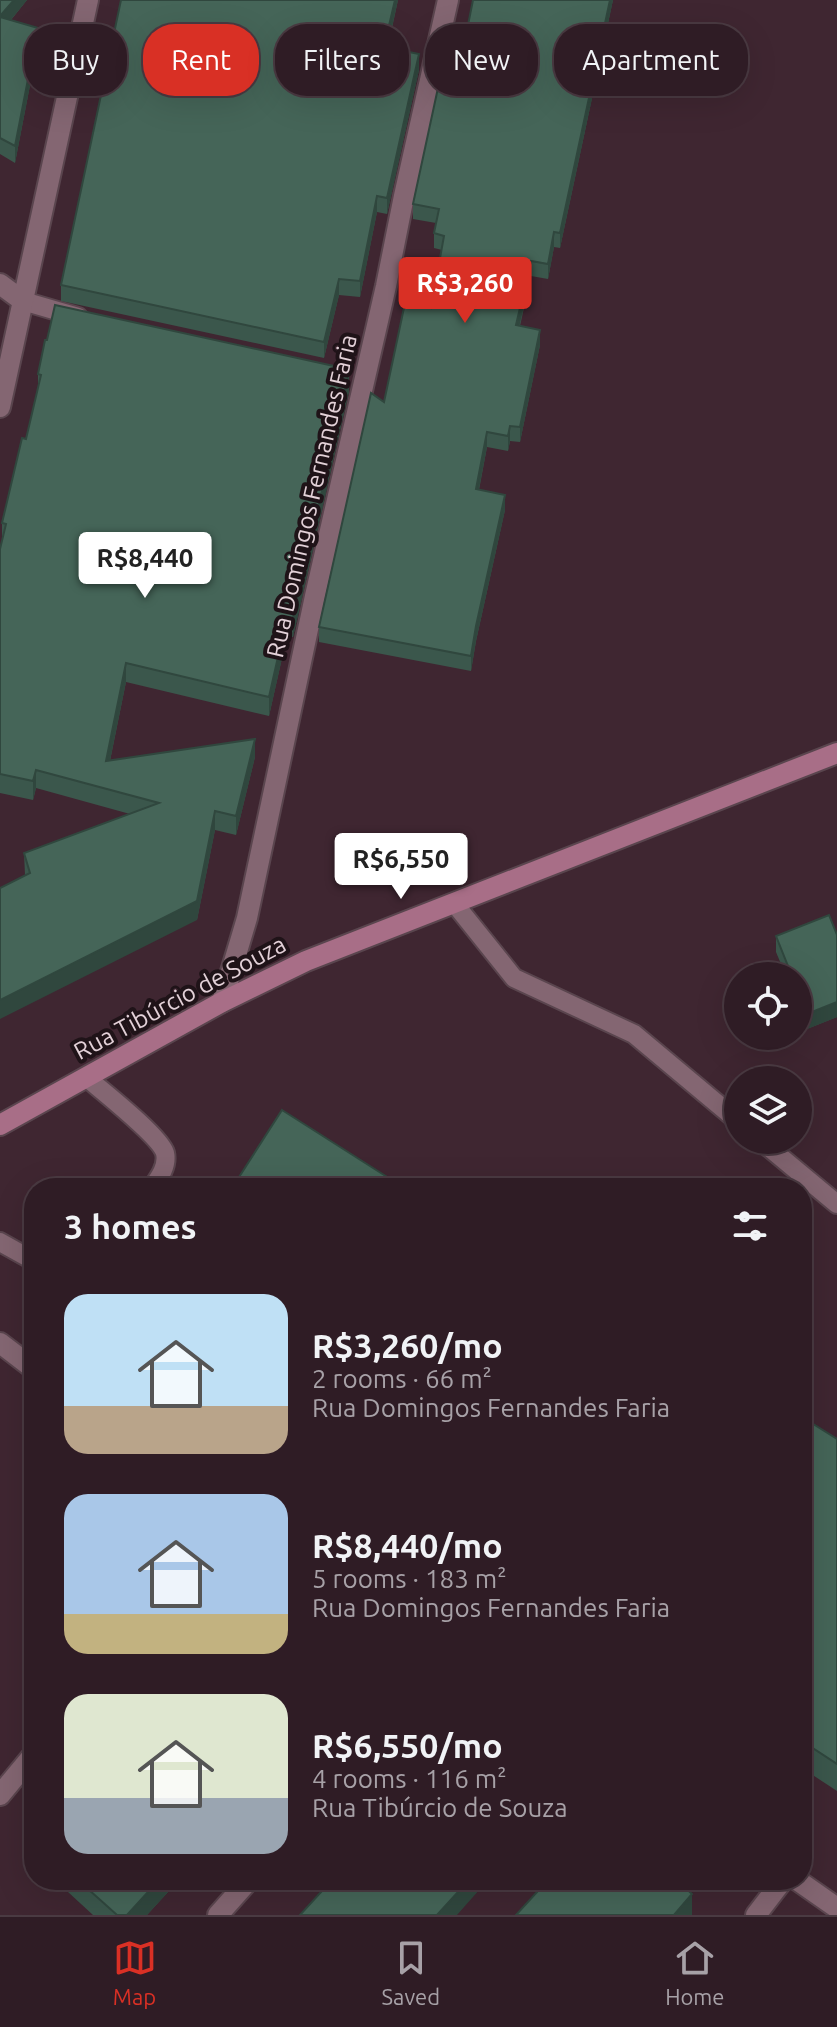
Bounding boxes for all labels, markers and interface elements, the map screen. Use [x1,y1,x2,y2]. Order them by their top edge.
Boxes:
chip: Buy [24,24,127,96]
chip: Rent [143,24,259,96]
chip: Filters [275,24,409,96]
chip: New [425,24,538,96]
chip: Apartment [554,24,748,96]
pin: R$3,260 [391,257,539,325]
text: R$3,260 [417,268,513,297]
street label: Rua Domingos Fernandes Faria [261,332,362,660]
pin: R$8,440 [71,532,219,600]
text: R$8,440 [97,543,193,572]
pin: R$6,550 [327,833,475,901]
text: R$6,550 [353,844,449,873]
street label: Rua Tibúrcio de Souza [69,930,290,1065]
map controls [724,962,812,1154]
button: locate [724,962,812,1050]
button: layers [724,1066,812,1154]
icon: filters [728,1204,772,1248]
text: 3 homes [64,1207,197,1245]
icon: home [128,1326,224,1422]
text: R$3,260/mo [312,1326,503,1364]
text: 2 rooms · 66 m² [312,1364,492,1393]
text: Rua Domingos Fernandes Faria [312,1393,670,1422]
icon: home [128,1526,224,1622]
text: R$8,440/mo [312,1526,503,1564]
text: 5 rooms · 183 m² [312,1564,507,1593]
text: Rua Domingos Fernandes Faria [312,1593,670,1622]
icon: home [128,1726,224,1822]
text: R$6,550/mo [312,1726,503,1764]
text: 4 rooms · 116 m² [312,1764,507,1793]
text: Rua Tibúrcio de Souza [312,1793,568,1822]
tab: Map [113,1936,157,2009]
tab: Saved [382,1936,440,2009]
tab: Home [665,1936,724,2009]

